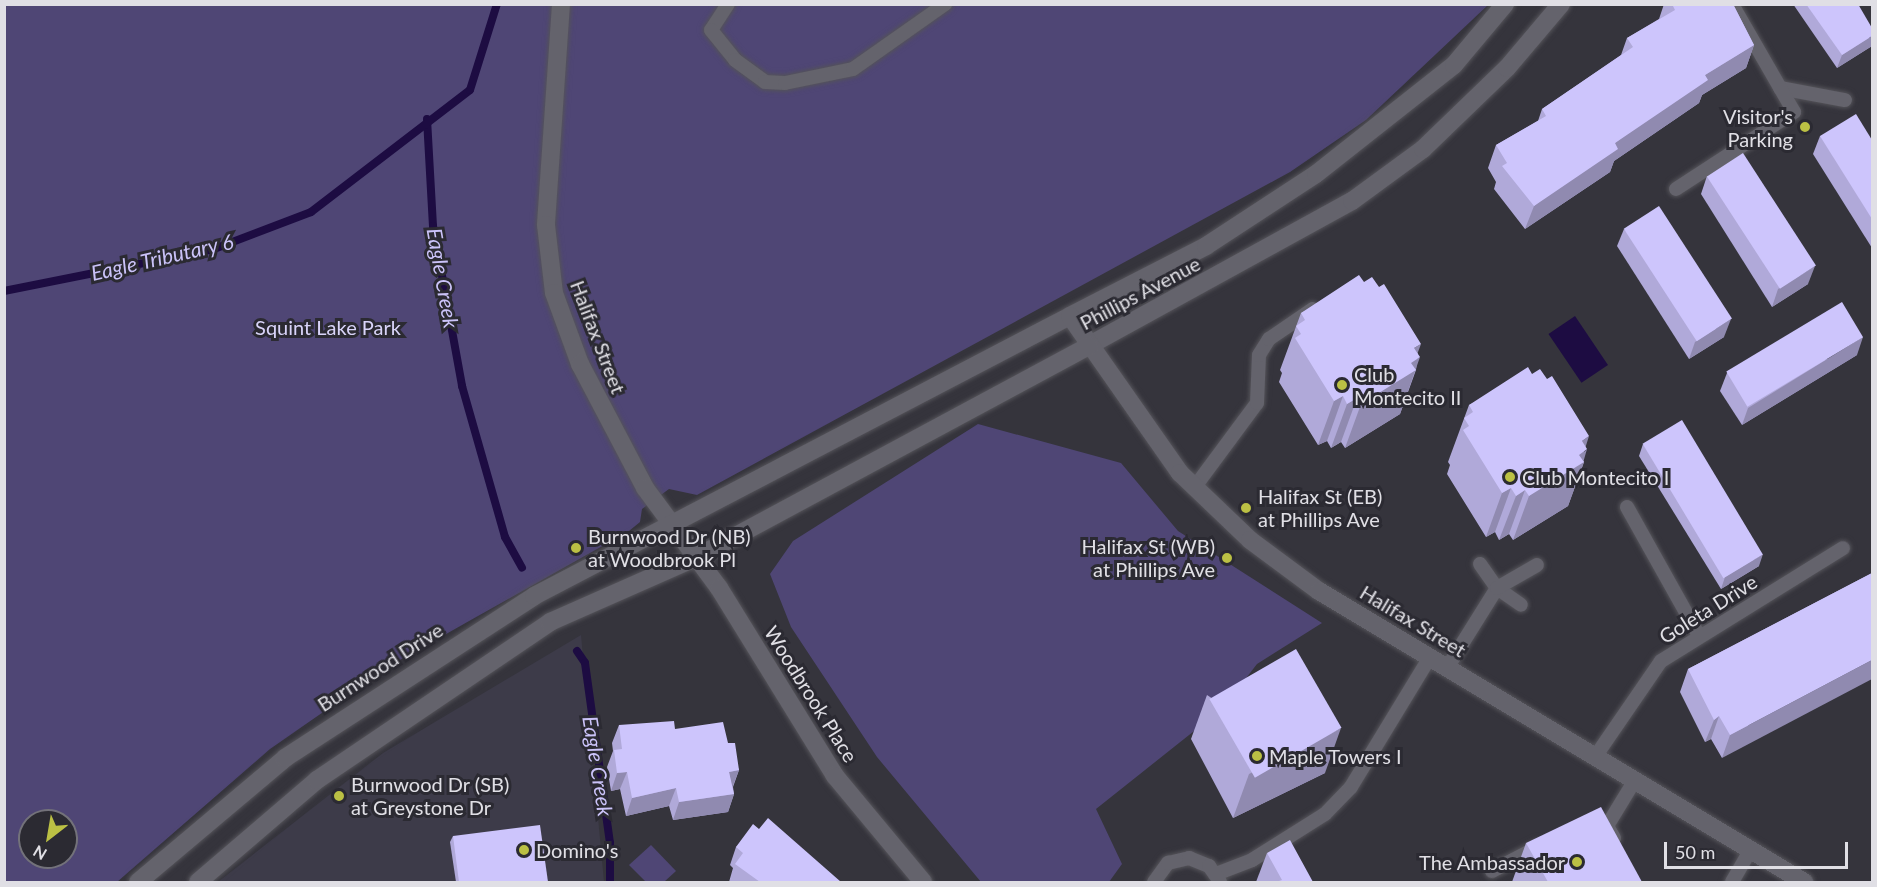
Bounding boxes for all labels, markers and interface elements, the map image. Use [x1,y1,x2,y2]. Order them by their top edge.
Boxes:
place label: Visitor's Parking [1723,104,1793,151]
marker: Visitor's Parking [1798,120,1812,134]
water label: Eagle Creek [422,226,464,330]
water label: Eagle Tributary 6 [88,228,236,286]
street label: Phillips Avenue [1075,251,1205,335]
street label: Halifax Street [565,277,631,397]
park label: Squint Lake Park [255,315,401,339]
place label: Club Montecito II [1354,362,1461,409]
marker: Club Montecito II [1335,378,1349,392]
place label: Club Montecito I [1522,465,1669,489]
marker: Club Montecito I [1503,470,1517,484]
place label: Halifax St (EB) at Phillips Ave [1258,484,1382,531]
marker: Halifax St (EB) at Phillips Ave [1239,501,1253,515]
place label: Burnwood Dr (NB) at Woodbrook Pl [588,524,751,571]
place label: Halifax St (WB) at Phillips Ave [1082,534,1215,581]
marker: Burnwood Dr (NB) at Woodbrook Pl [569,541,583,555]
marker: Halifax St (WB) at Phillips Ave [1220,551,1234,565]
street label: Goleta Drive [1655,569,1761,649]
street label: Halifax Street [1356,580,1470,662]
street label: Burnwood Drive [313,618,447,716]
street label: Woodbrook Place [759,621,863,767]
water label: Eagle Creek [578,714,618,818]
place label: Maple Towers I [1269,744,1402,768]
marker: Maple Towers I [1250,749,1264,763]
place label: Burnwood Dr (SB) at Greystone Dr [351,772,510,819]
marker: Burnwood Dr (SB) at Greystone Dr [332,789,346,803]
north arrow [18,809,78,869]
scale bar [1667,830,1852,868]
place label: Domino's [536,838,618,862]
text: 50 m [1675,841,1715,863]
text: N [29,842,50,864]
marker: Domino's [517,843,531,857]
place label: The Ambassador [1418,850,1565,874]
marker: The Ambassador [1570,855,1584,869]

